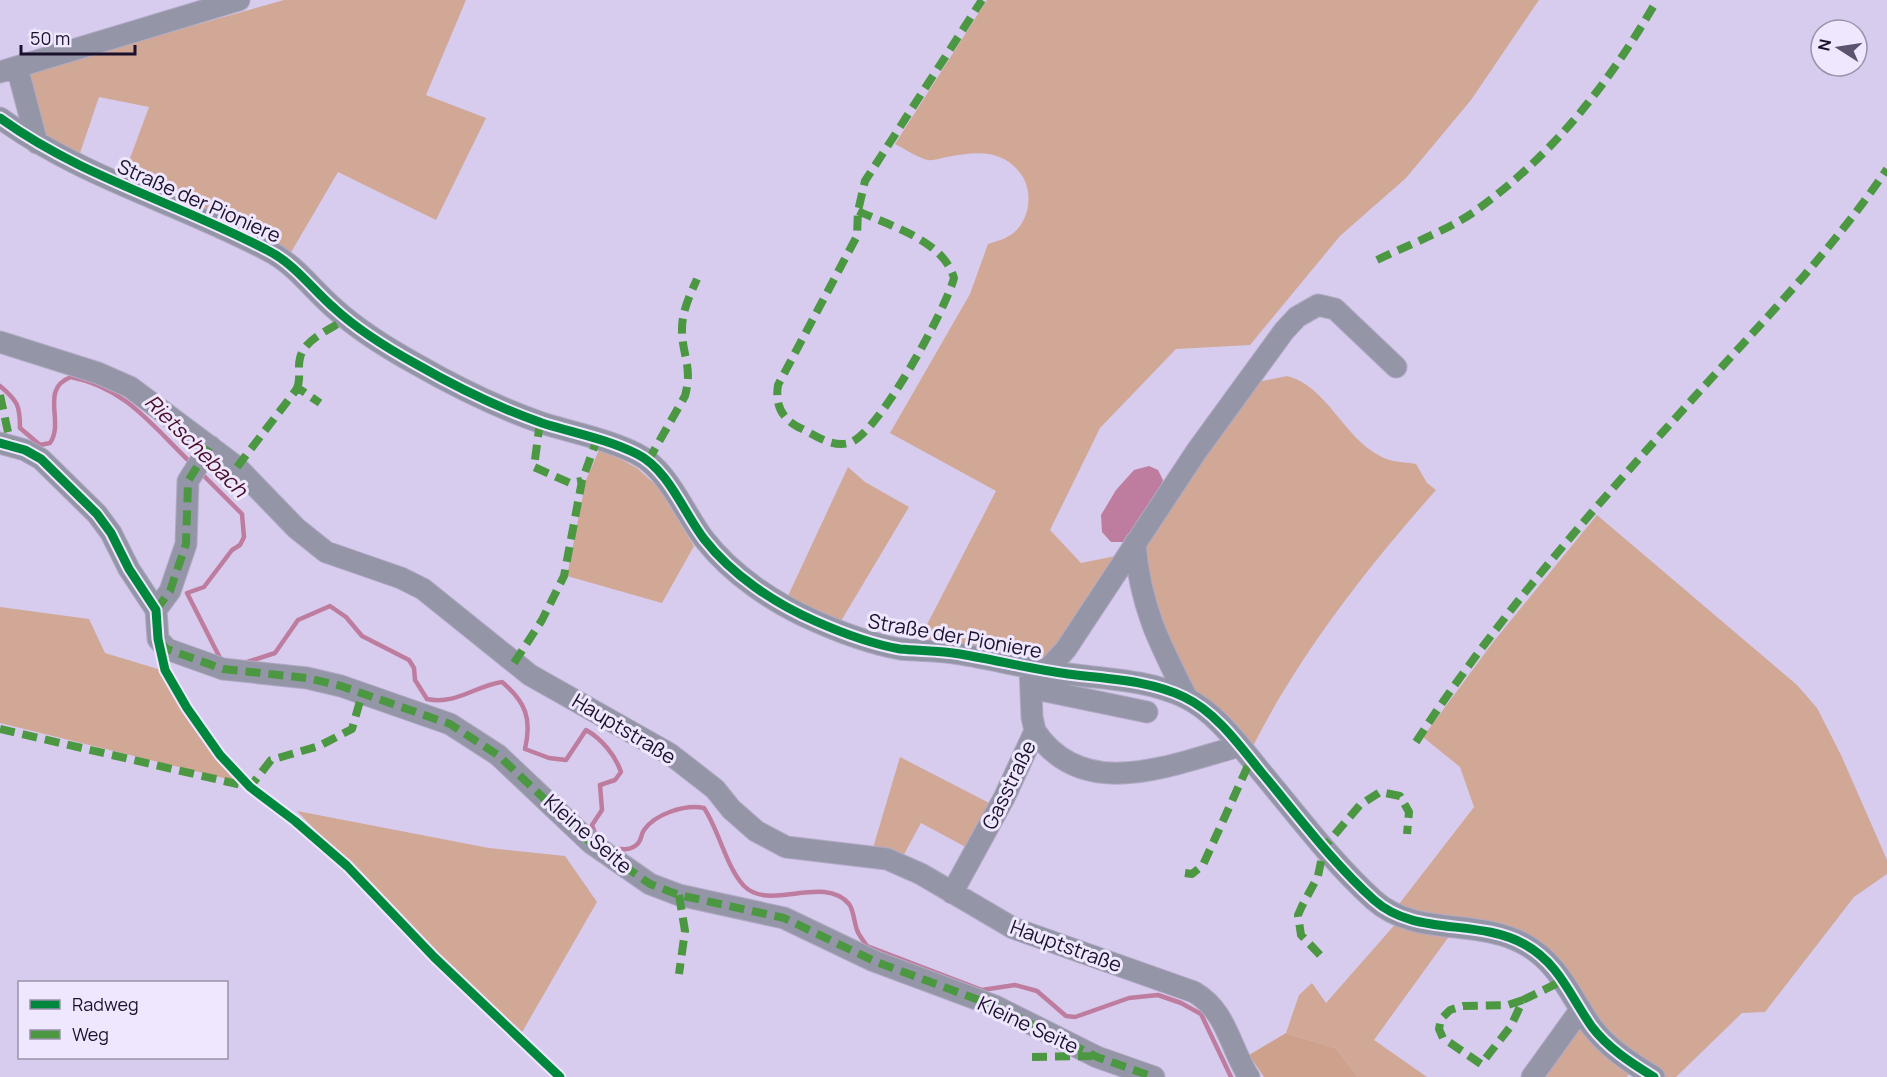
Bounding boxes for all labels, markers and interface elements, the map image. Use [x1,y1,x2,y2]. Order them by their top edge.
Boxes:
scale bar [21,18,135,56]
north arrow [1809,18,1869,78]
text: 50 m [30,26,70,50]
text: N [1812,37,1836,53]
street label: Straße der Pioniere [113,152,285,249]
water label: Rietschebach [139,388,255,504]
street label: Straße der Pioniere [866,607,1044,664]
street label: Hauptstraße [567,687,681,770]
street label: Gasstraße [975,736,1042,834]
street label: Kleine Seite [539,788,638,879]
street label: Hauptstraße [1007,913,1126,978]
legend [18,981,228,1059]
street label: Kleine Seite [973,989,1083,1060]
text: Radweg [72,992,139,1016]
text: Weg [72,1022,109,1046]

